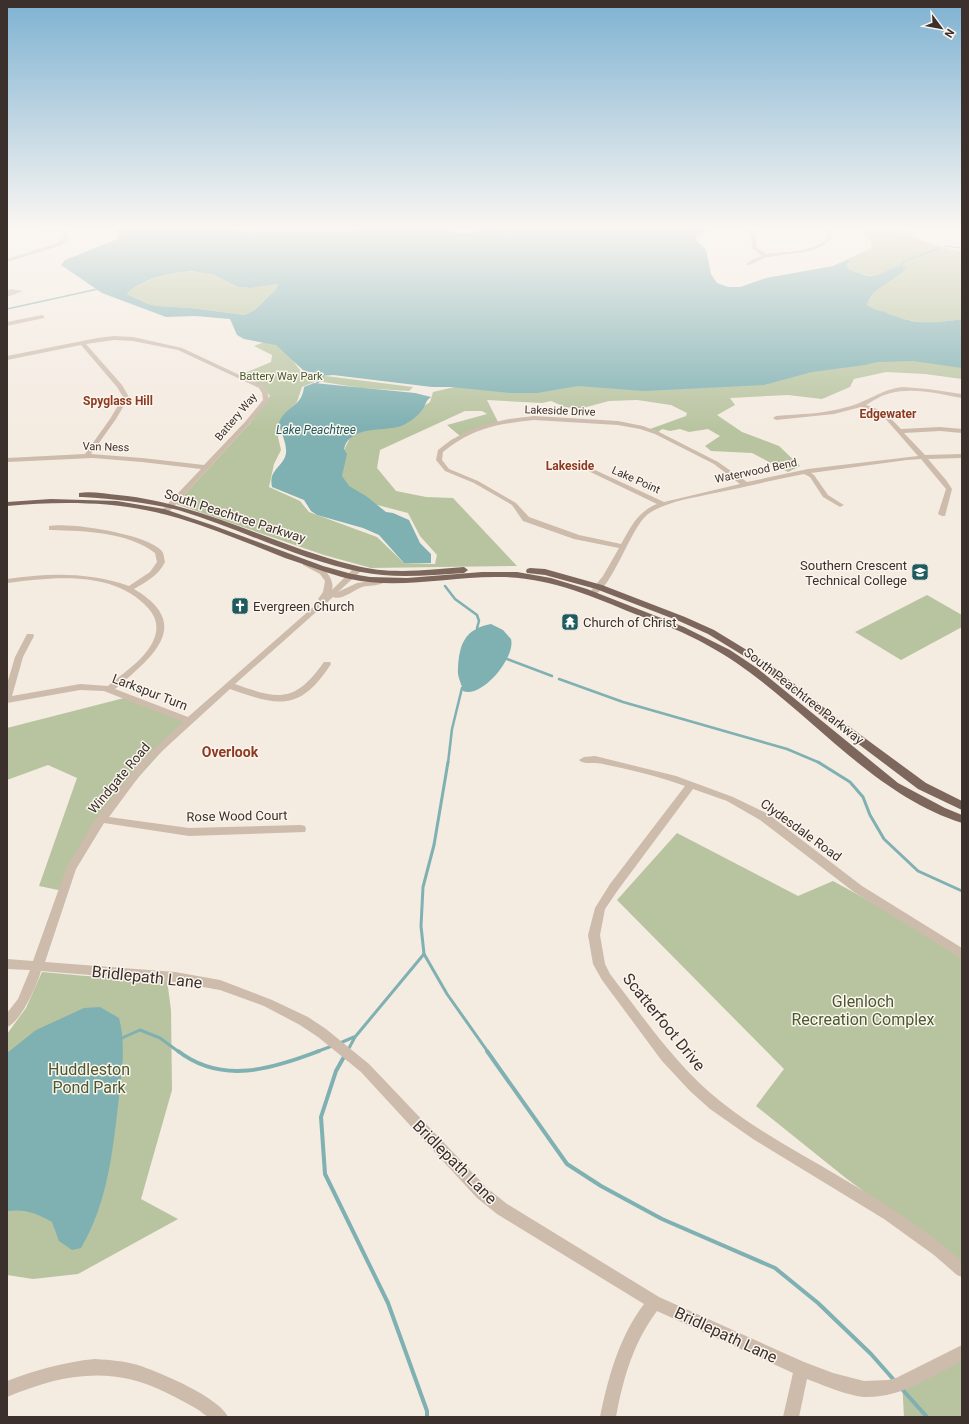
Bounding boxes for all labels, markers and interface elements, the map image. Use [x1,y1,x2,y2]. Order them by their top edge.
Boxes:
north arrow [921,8,961,48]
text: N [941,26,957,40]
park label: Battery Way Park [239,370,323,383]
street label: Battery Way [212,390,260,444]
district label: Spyglass Hill [83,394,153,408]
street label: Lakeside Drive [524,403,596,419]
district label: Edgewater [860,407,917,421]
water label: Lake Peachtree [276,423,356,437]
street label: Van Ness [82,440,130,454]
street label: Waterwood Bend [714,456,798,486]
district label: Lakeside [546,459,595,473]
street label: Lake Point [610,464,662,497]
street label: South Peachtree Parkway [162,486,308,546]
place label: Southern Crescent Technical College [800,558,907,588]
school or university icon: Southern Crescent Technical College [910,562,930,582]
church icon: Evergreen Church [230,596,250,616]
place label: Evergreen Church [253,599,354,614]
temple icon: Church of Christ [560,612,580,632]
place label: Church of Christ [583,615,677,630]
street label: South Peachtree Parkway [741,645,867,747]
street label: Larkspur Turn [110,671,190,713]
street label: Windgate Road [85,740,153,816]
district label: Overlook [202,744,259,760]
street label: Clydesdale Road [758,796,844,864]
street label: Rose Wood Court [186,808,288,824]
street label: Bridlepath Lane [91,962,203,992]
street label: Scatterfoot Drive [619,969,709,1075]
park label: Glenloch Recreation Complex [791,992,935,1029]
park label: Huddleston Pond Park [48,1060,130,1097]
street label: Bridlepath Lane [409,1116,501,1208]
street label: Bridlepath Lane [672,1303,780,1367]

